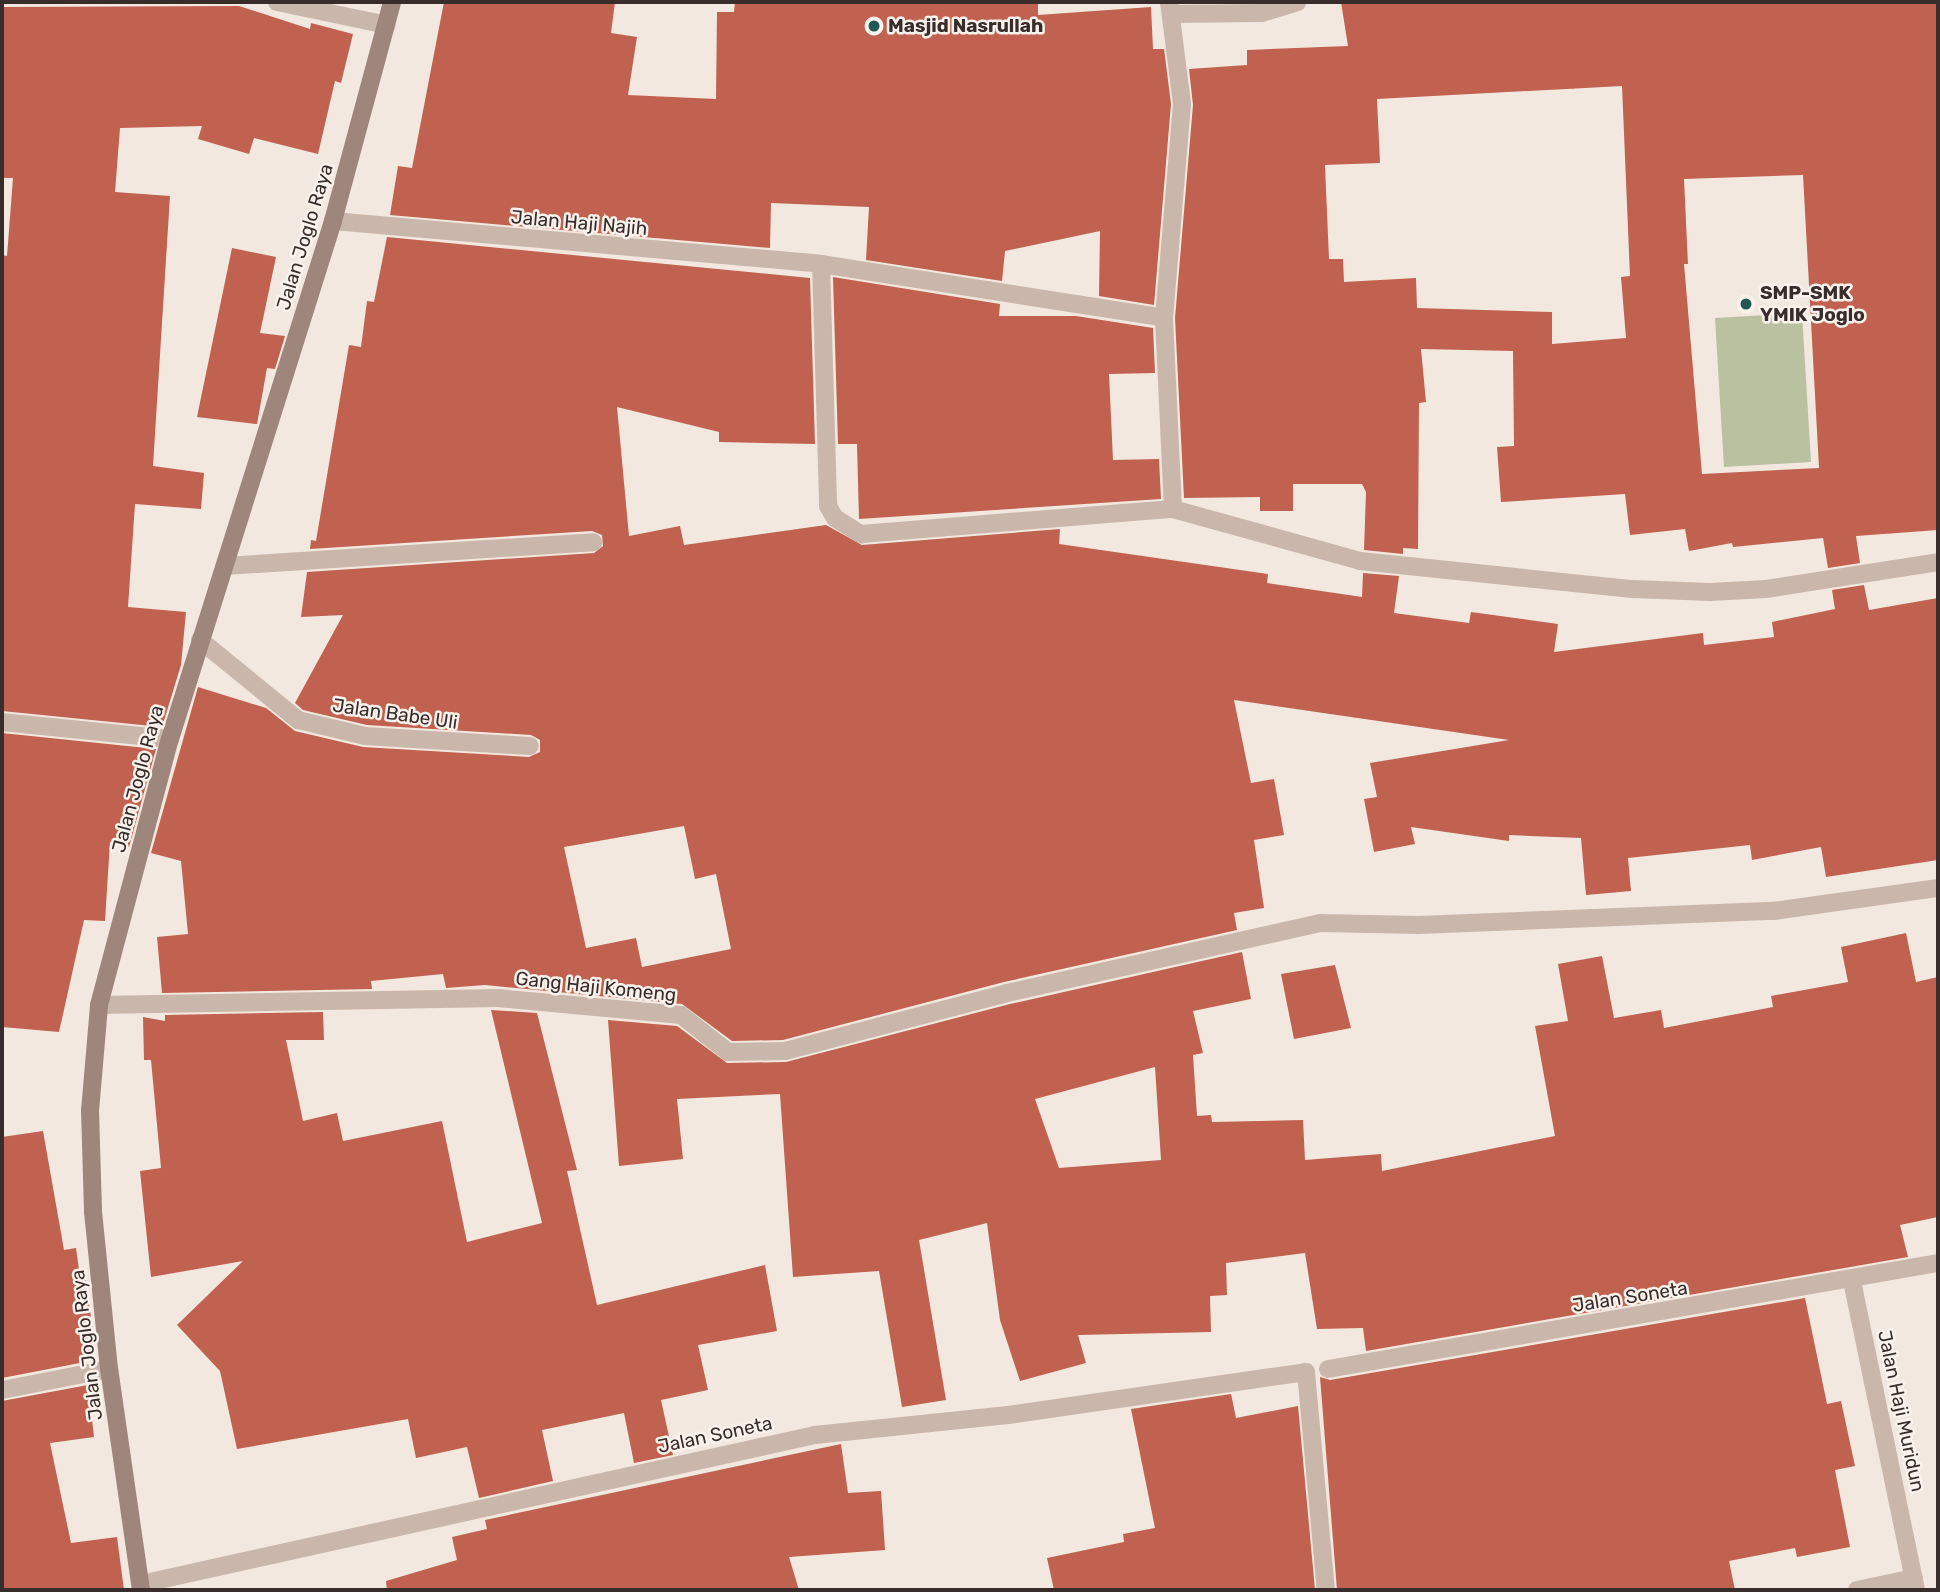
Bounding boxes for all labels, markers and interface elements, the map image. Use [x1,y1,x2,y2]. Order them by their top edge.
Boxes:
place label: Masjid Nasrullah [888,15,1043,37]
marker: Masjid Nasrullah [866,18,882,34]
street label: Jalan Joglo Raya [272,161,338,313]
street label: Jalan Haji Najih [510,206,648,240]
place label: SMP-SMK YMIK Joglo [1760,282,1865,326]
marker: SMP-SMK YMIK Joglo [1738,296,1754,312]
street label: Jalan Babe Uli [331,694,459,734]
street label: Jalan Joglo Raya [107,703,169,855]
street label: Gang Haji Komeng [515,967,677,1007]
street label: Jalan Joglo Raya [66,1268,108,1422]
street label: Jalan Soneta [1571,1277,1689,1317]
street label: Jalan Haji Muridun [1873,1328,1929,1494]
street label: Jalan Soneta [656,1412,774,1458]

